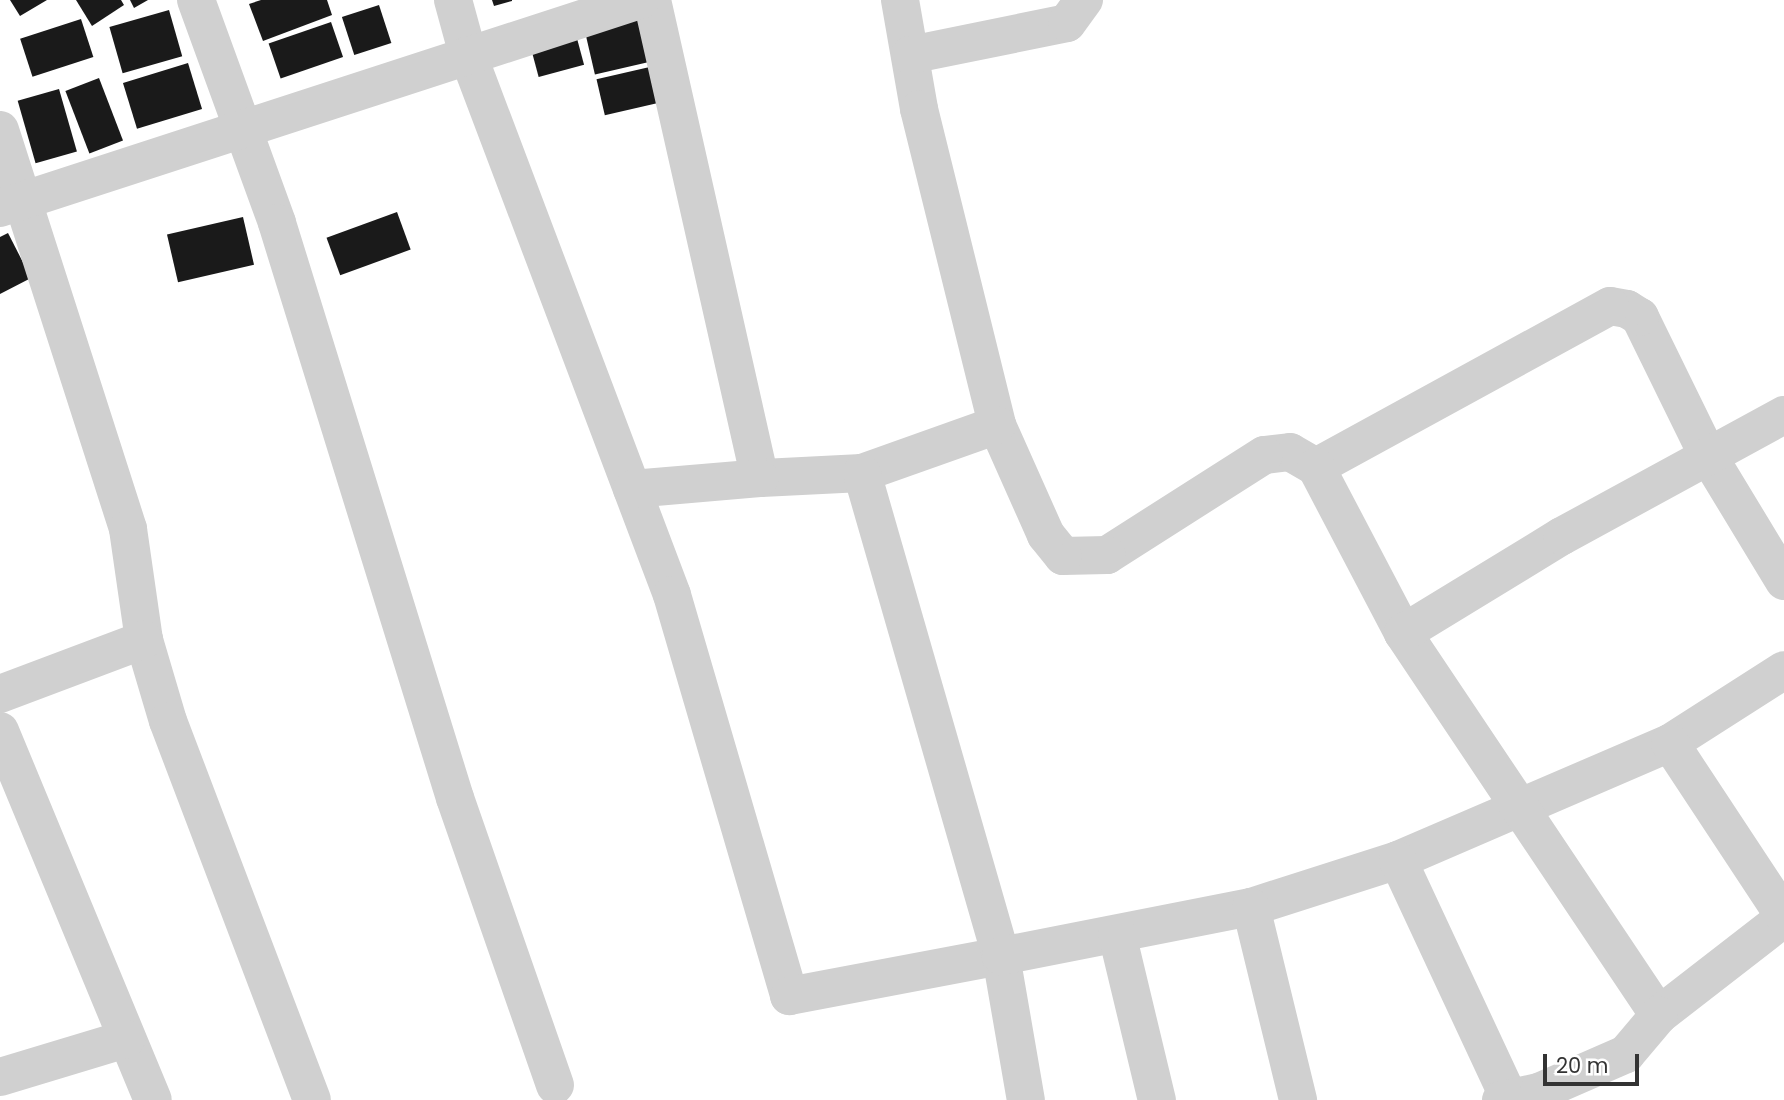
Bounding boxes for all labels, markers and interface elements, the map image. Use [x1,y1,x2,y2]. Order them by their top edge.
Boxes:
scale bar [1546,1040,1642,1084]
text: 20 m [1556,1051,1609,1080]

